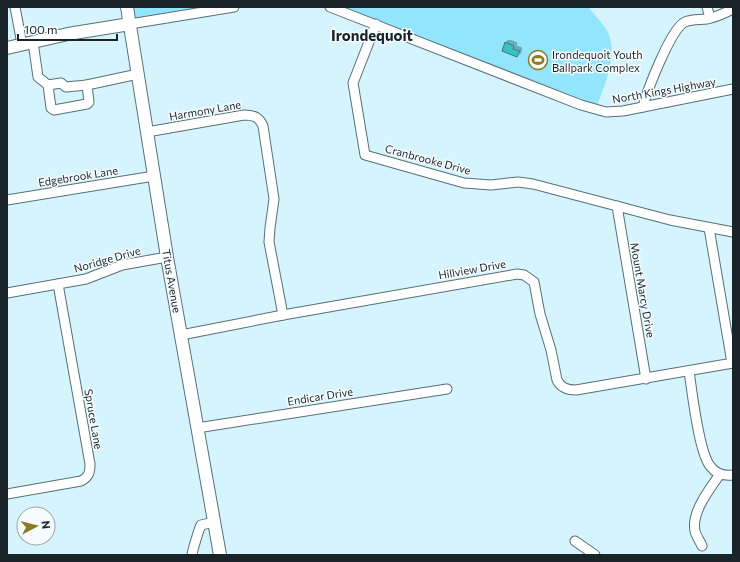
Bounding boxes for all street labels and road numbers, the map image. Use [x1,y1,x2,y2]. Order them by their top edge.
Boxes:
street label: North Kings Highway [611,74,717,106]
street label: Harmony Lane [168,97,242,123]
street label: Cranbrooke Drive [384,141,472,177]
street label: Edgebrook Lane [37,163,119,189]
street label: Mount Marcy Drive [628,241,658,339]
street label: Noridge Drive [72,243,142,275]
street label: Titus Avenue [160,248,184,314]
street label: Hillview Drive [437,257,507,281]
street label: Endicar Drive [286,384,354,408]
street label: Spruce Lane [82,388,106,450]

